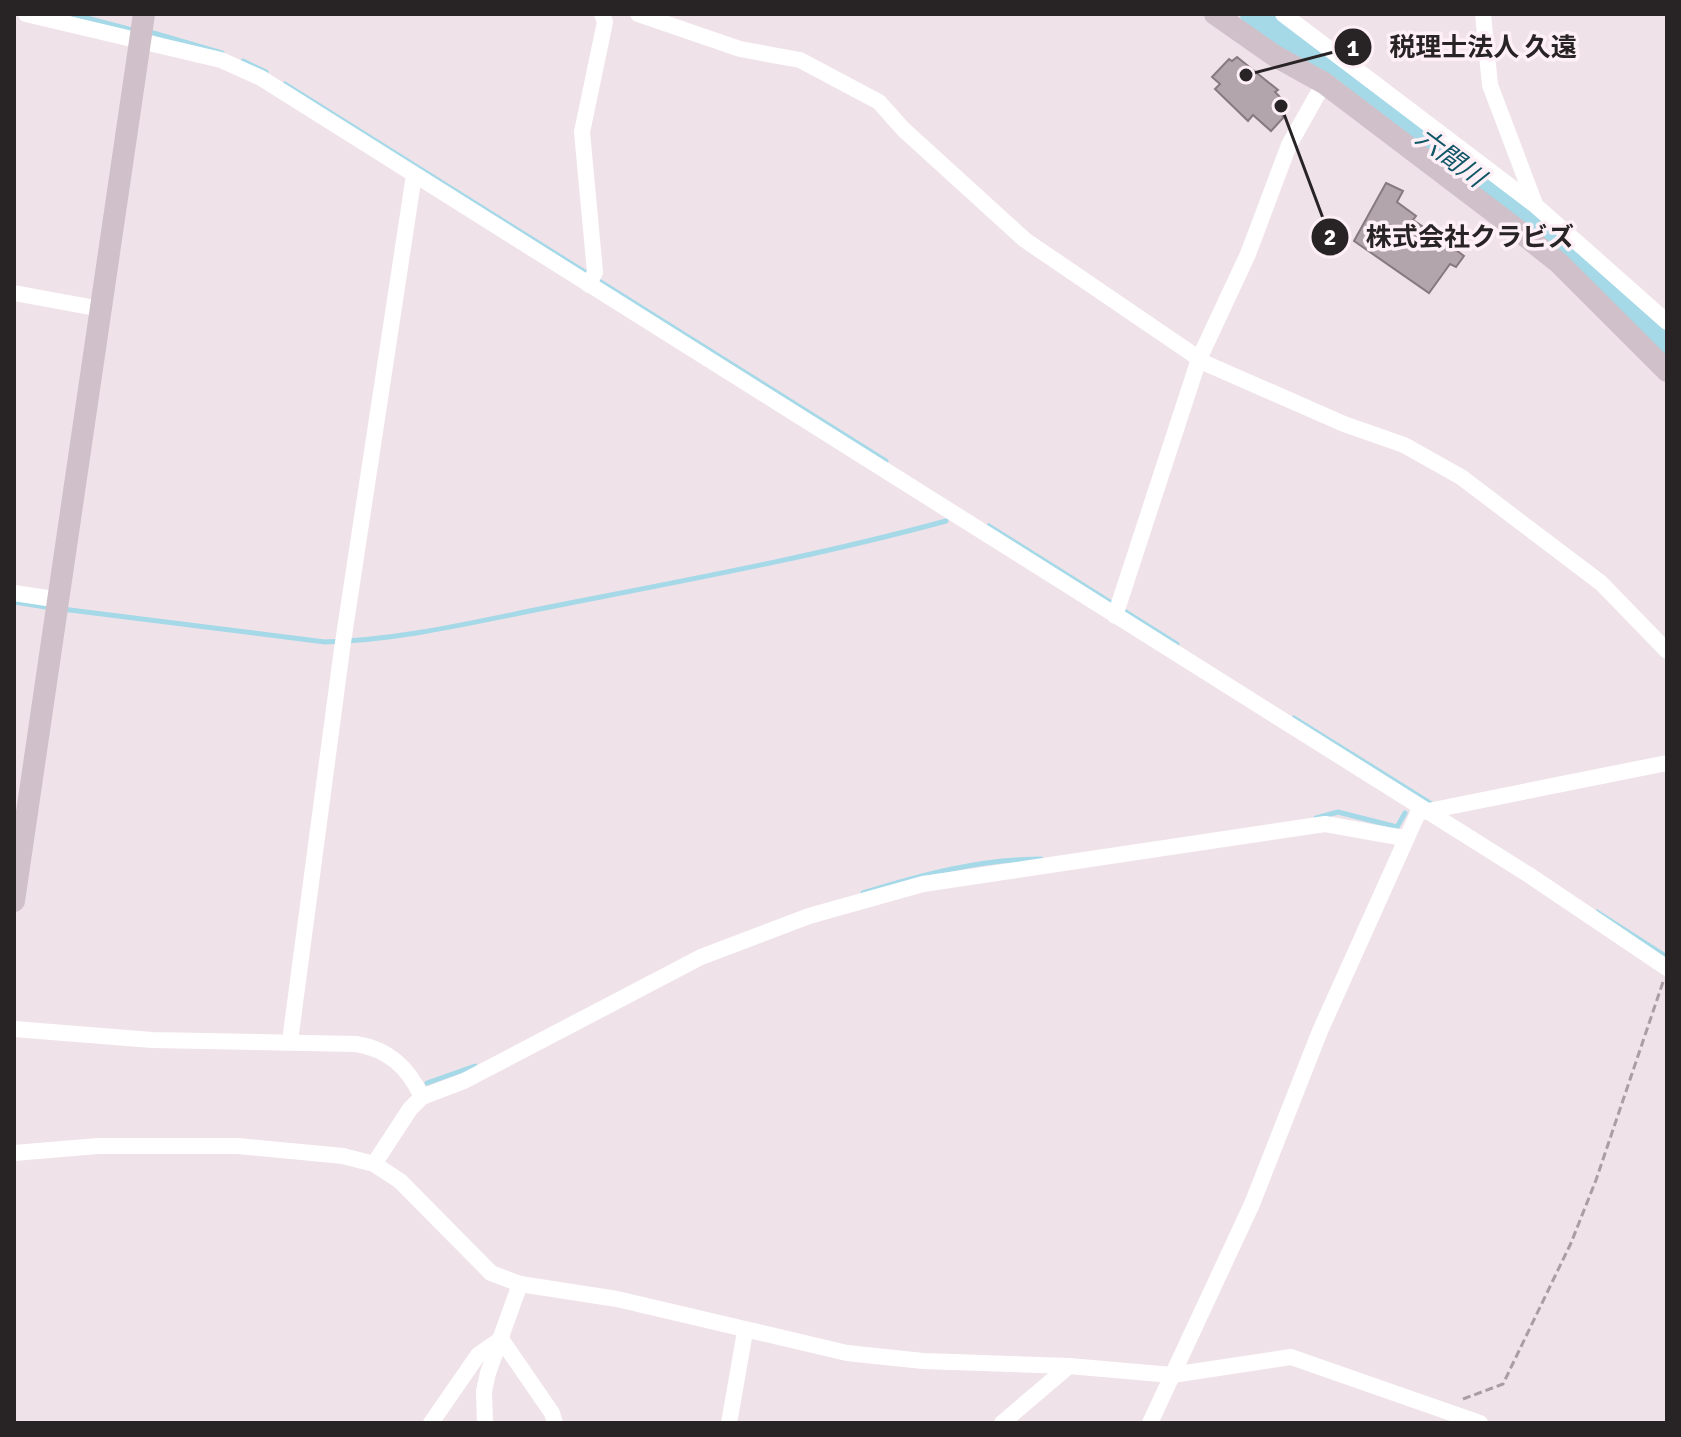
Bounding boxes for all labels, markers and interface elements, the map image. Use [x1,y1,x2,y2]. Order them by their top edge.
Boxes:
callout: 税理士法人 久遠 [1333,22,1593,72]
text: 税理士法人 久遠 [1389,32,1577,64]
text: 1 [1347,33,1360,63]
water label: 六間川 [1409,122,1493,196]
callout: 株式会社クラビズ [1310,212,1590,262]
text: 2 [1324,222,1336,252]
text: 株式会社クラビズ [1366,222,1574,254]

